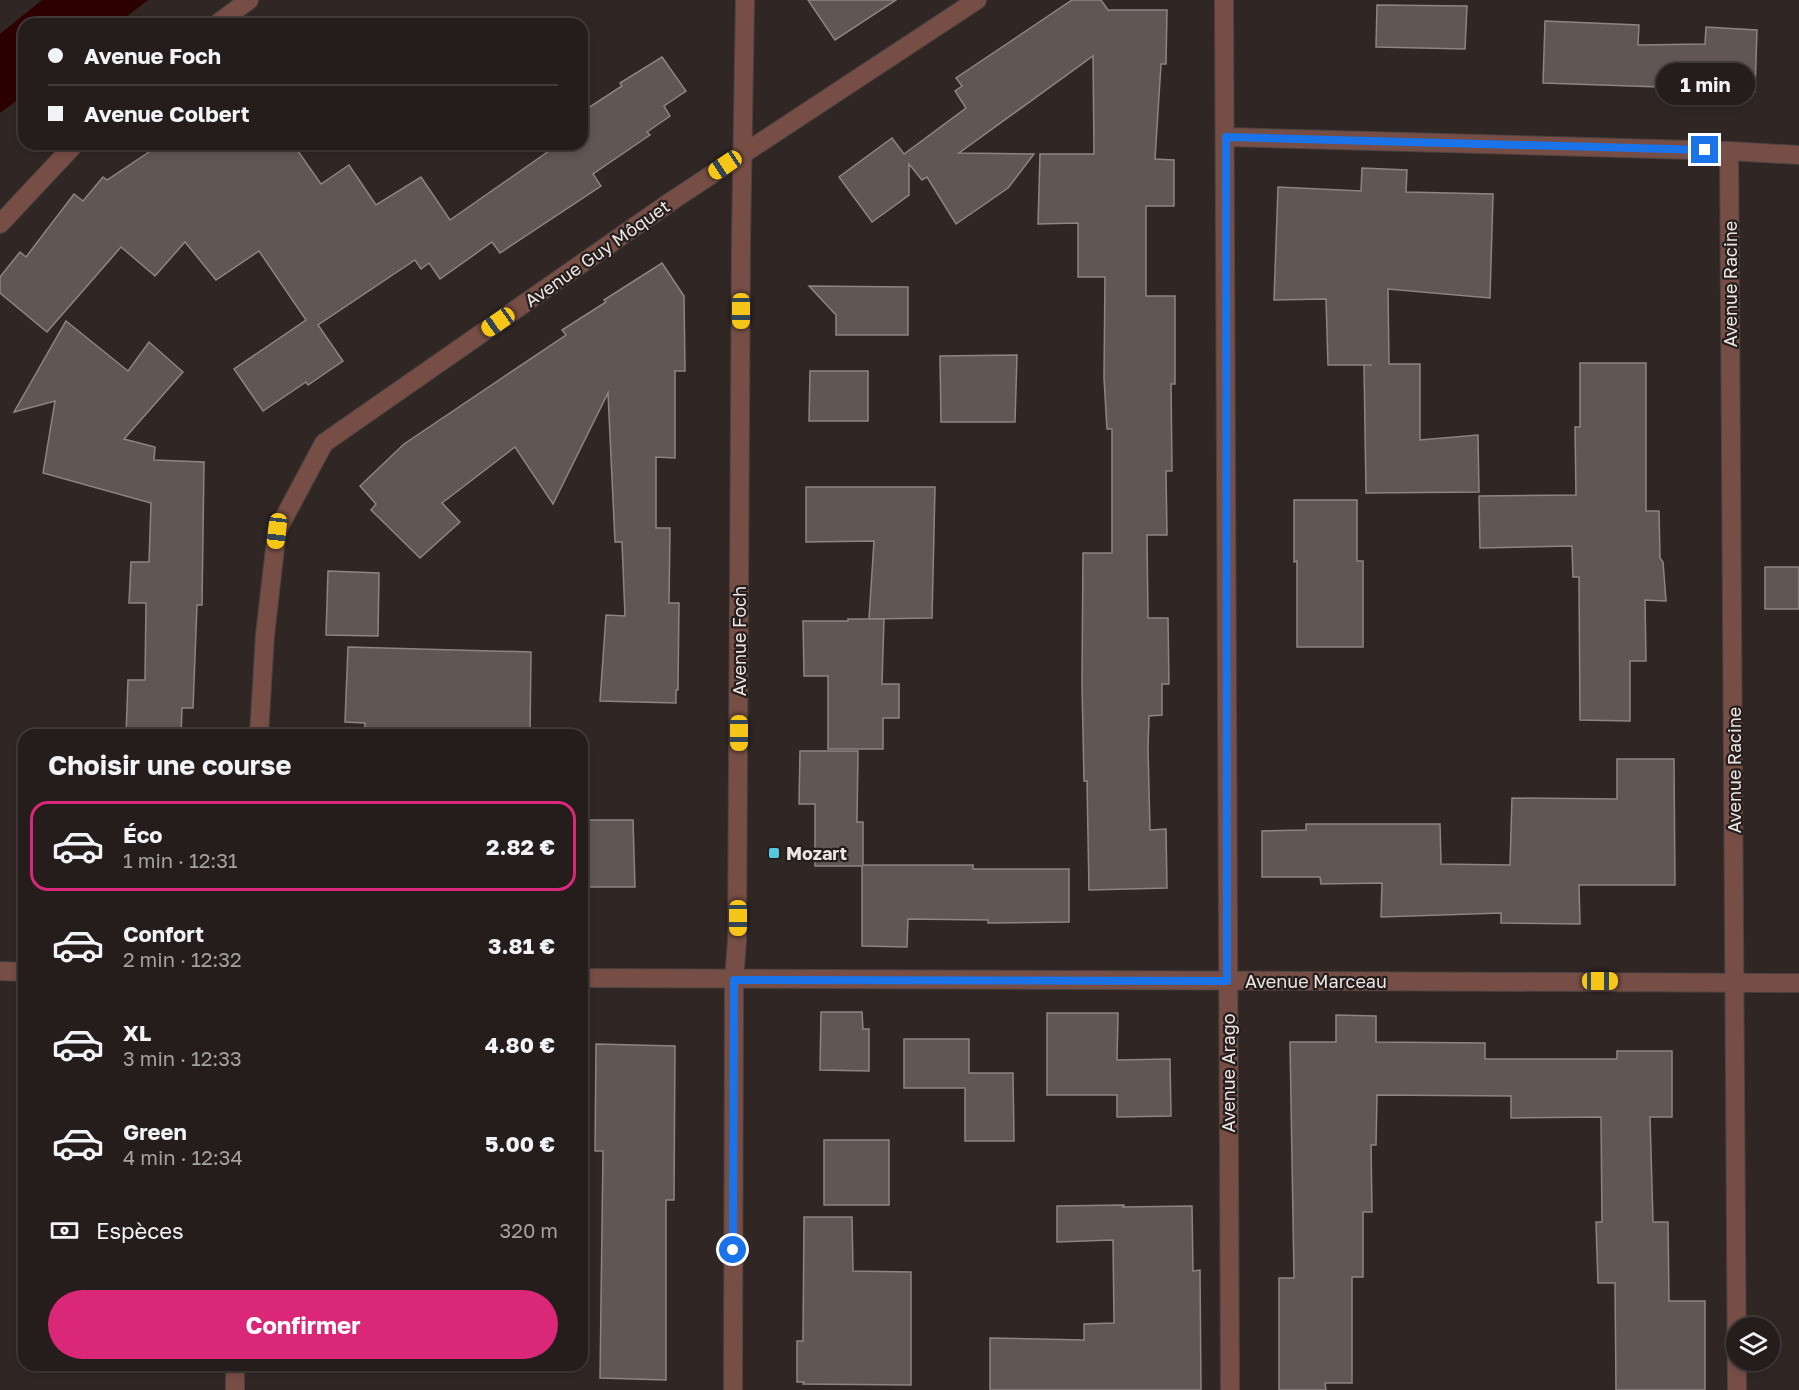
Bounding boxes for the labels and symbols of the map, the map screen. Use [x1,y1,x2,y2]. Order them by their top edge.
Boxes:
callout: 1 min [1656,63,1754,105]
route end [1691,136,1718,163]
car [705,147,745,183]
street label: Avenue Guy Môquet [520,195,674,311]
street label: Avenue Racine [1719,221,1741,347]
car [732,293,750,329]
car [478,304,518,340]
car [266,512,288,550]
street label: Avenue Foch [728,586,750,696]
street label: Avenue Racine [1723,707,1745,833]
car [730,715,748,751]
place label: Mozart [786,842,847,864]
marker: Mozart [767,846,781,860]
car [729,900,747,936]
street label: Avenue Marceau [1245,970,1387,992]
car [1582,972,1618,990]
street label: Avenue Arago [1217,1014,1239,1132]
route start [719,1236,746,1263]

